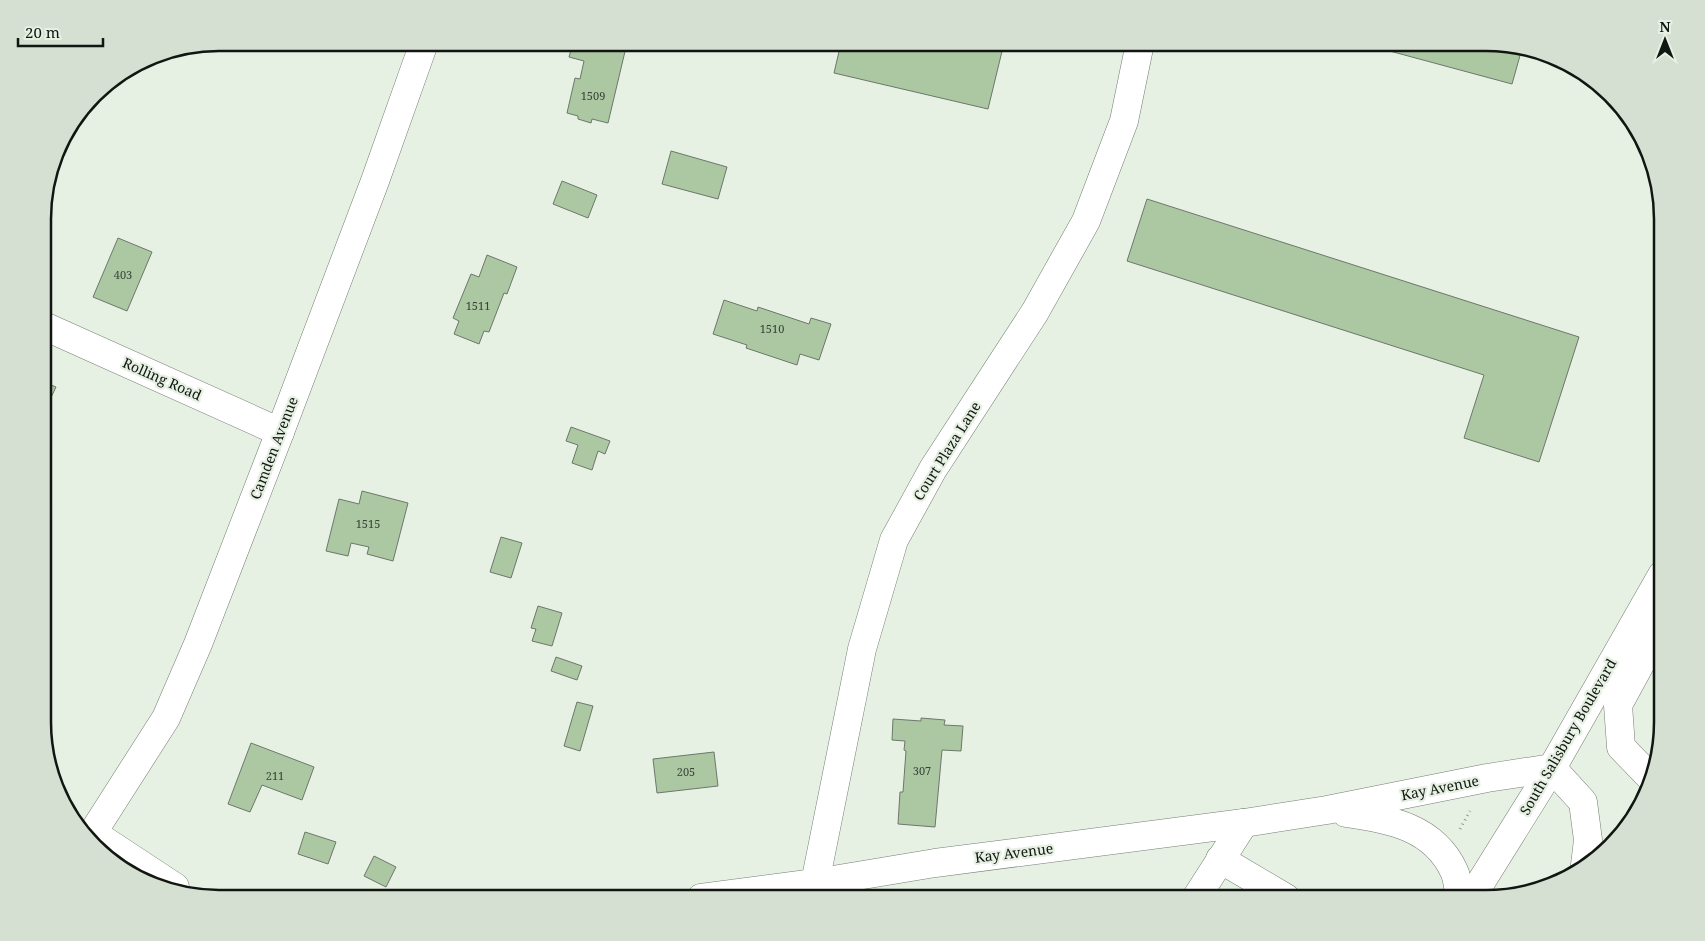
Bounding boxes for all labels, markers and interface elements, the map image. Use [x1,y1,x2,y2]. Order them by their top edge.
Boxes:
scale bar [18,15,102,47]
north arrow [1640,15,1690,65]
text: N [1659,17,1671,36]
text: 20 m [25,22,60,42]
house number: 1509 [581,88,605,103]
house number: 403 [114,267,132,282]
house number: 1511 [466,298,490,313]
house number: 1510 [760,321,784,336]
street label: Rolling Road [120,353,205,405]
street label: Camden Avenue [245,394,302,502]
street label: Court Plaza Lane [909,398,985,504]
house number: 1515 [356,516,380,531]
street label: South Salisbury Boulevard [1515,655,1620,818]
house number: 307 [913,763,931,778]
house number: 205 [677,764,695,779]
house number: 211 [266,768,284,783]
street label: Kay Avenue [1399,771,1480,804]
street label: Kay Avenue [974,838,1054,867]

